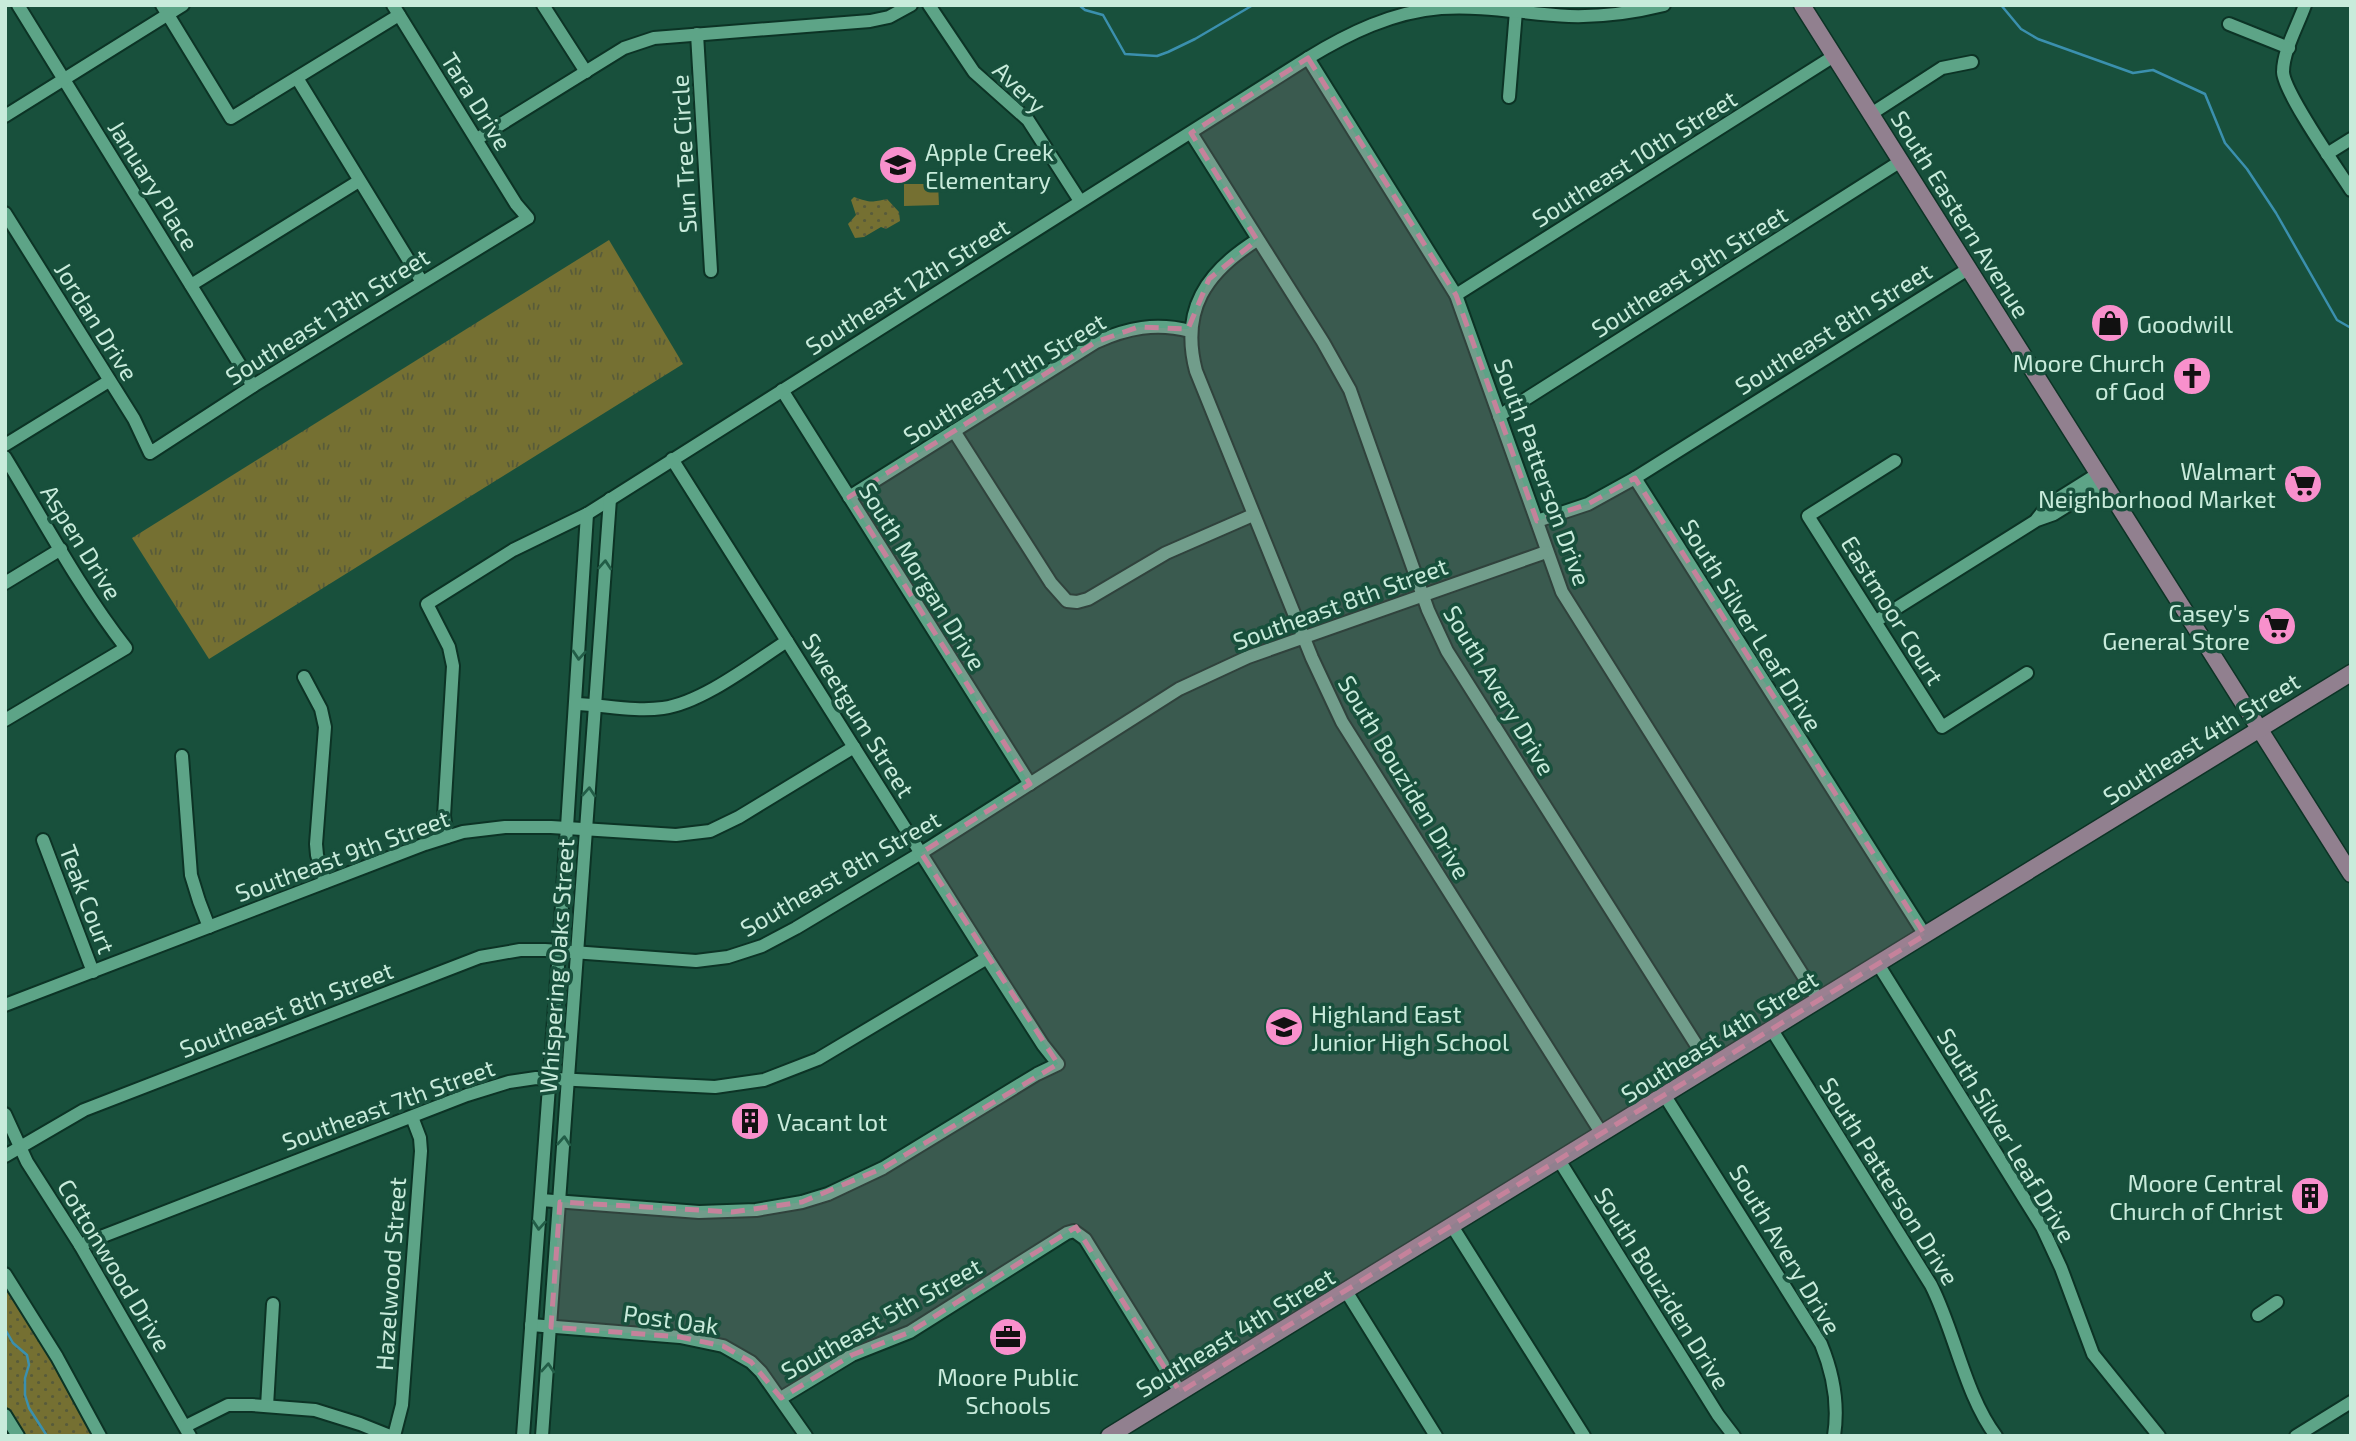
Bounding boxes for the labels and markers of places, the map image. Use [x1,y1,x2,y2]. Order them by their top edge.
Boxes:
place label: Apple Creek Elementary [925,137,1054,194]
school or university icon: Apple Creek Elementary [877,144,919,186]
shop icon: Goodwill [2089,302,2131,344]
place label: Goodwill [2137,309,2233,338]
place label: Moore Church of God [2013,348,2165,405]
church icon: Moore Church of God [2171,355,2213,397]
place label: Walmart Neighborhood Market [2038,456,2276,513]
supermarket icon: Walmart Neighborhood Market [2282,463,2324,505]
place label: Casey's General Store [2102,598,2250,655]
supermarket icon: Casey's General Store [2256,605,2298,647]
place label: Highland East Junior High School [1311,999,1509,1056]
school or university icon: Highland East Junior High School [1263,1006,1305,1048]
building icon: Vacant lot [729,1100,771,1142]
place label: Vacant lot [777,1107,887,1136]
place label: Moore Central Church of Christ [2109,1168,2283,1225]
building icon: Moore Central Church of Christ [2289,1175,2331,1217]
office icon: Moore Public Schools [987,1316,1029,1358]
place label: Moore Public Schools [937,1362,1079,1419]

